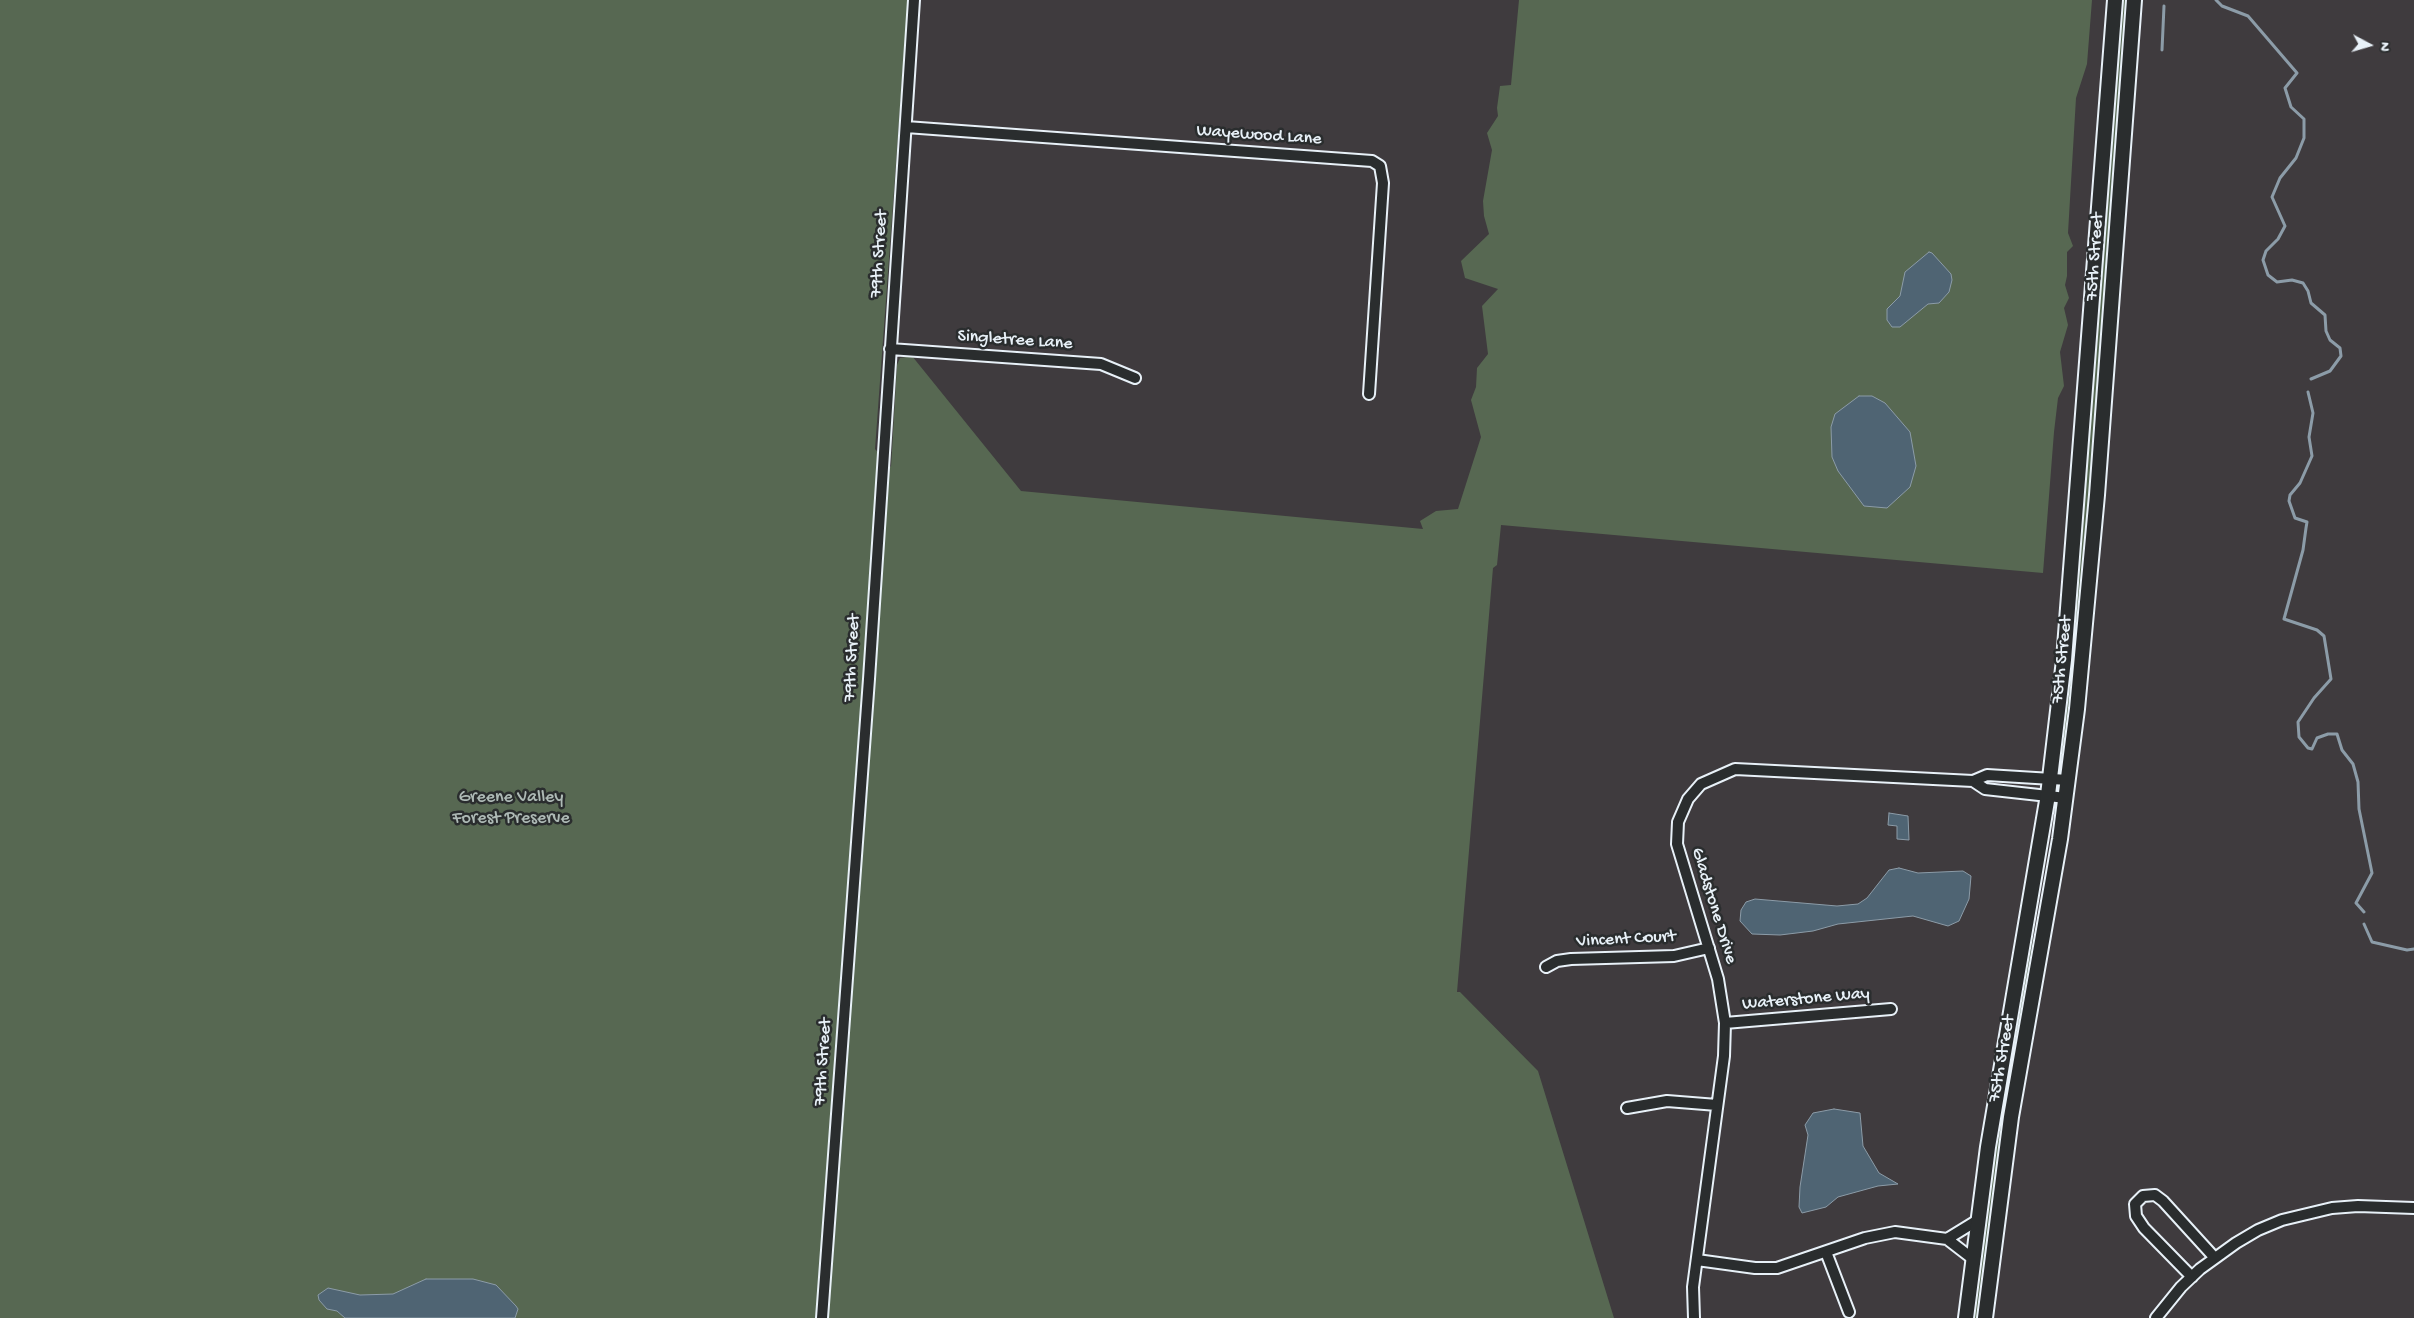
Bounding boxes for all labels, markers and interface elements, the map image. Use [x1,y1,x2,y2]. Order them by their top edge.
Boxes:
north arrow [2344,20,2394,70]
text: N [2375,41,2393,52]
street label: Wayewood Lane [1196,121,1322,151]
street label: 79th Street [866,210,894,298]
street label: 75th Street [2082,212,2110,302]
street label: Singletree Lane [957,326,1073,356]
street label: 79th Street [840,614,866,702]
street label: 75th Street [2048,615,2078,705]
park label: Greene Valley Forest Preserve [452,787,570,830]
street label: Gladstone Drive [1685,845,1741,967]
street label: Vincent Court [1576,927,1676,953]
street label: Waterstone Way [1741,984,1871,1016]
street label: 75th Street [1985,1014,2021,1104]
street label: 79th Street [810,1018,838,1106]

